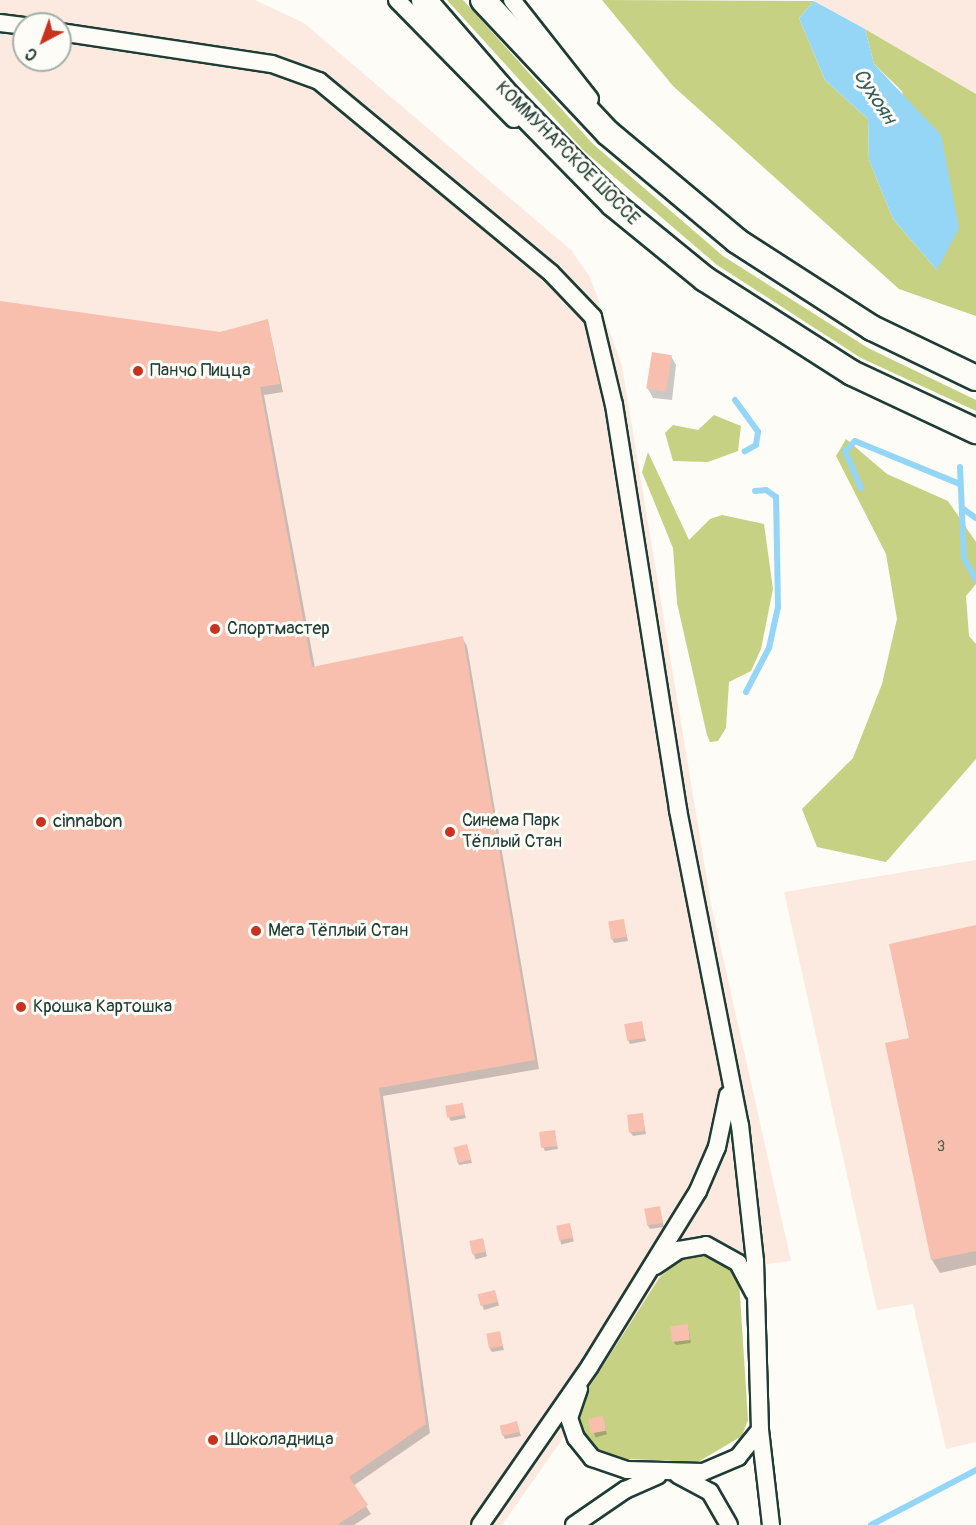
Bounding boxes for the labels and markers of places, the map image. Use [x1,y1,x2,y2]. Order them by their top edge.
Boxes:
place label: Панчо Пицца [150,360,251,382]
marker: Панчо Пицца [131,364,145,378]
place label: Спортмастер [227,618,330,640]
marker: Спортмастер [208,622,222,636]
place label: cinnabon [53,811,122,833]
place label: Синема Парк Тёплый Стан [462,811,562,854]
marker: cinnabon [34,815,48,829]
marker: Синема Парк Тёплый Стан [443,825,457,839]
place label: Мега Тёплый Cтан [268,920,408,942]
marker: Мега Тёплый Cтан [249,924,263,938]
place label: Крошка Картошка [33,996,172,1018]
marker: Крошка Картошка [14,1000,28,1014]
place label: Шоколадница [225,1429,334,1451]
marker: Шоколадница [206,1433,220,1447]

